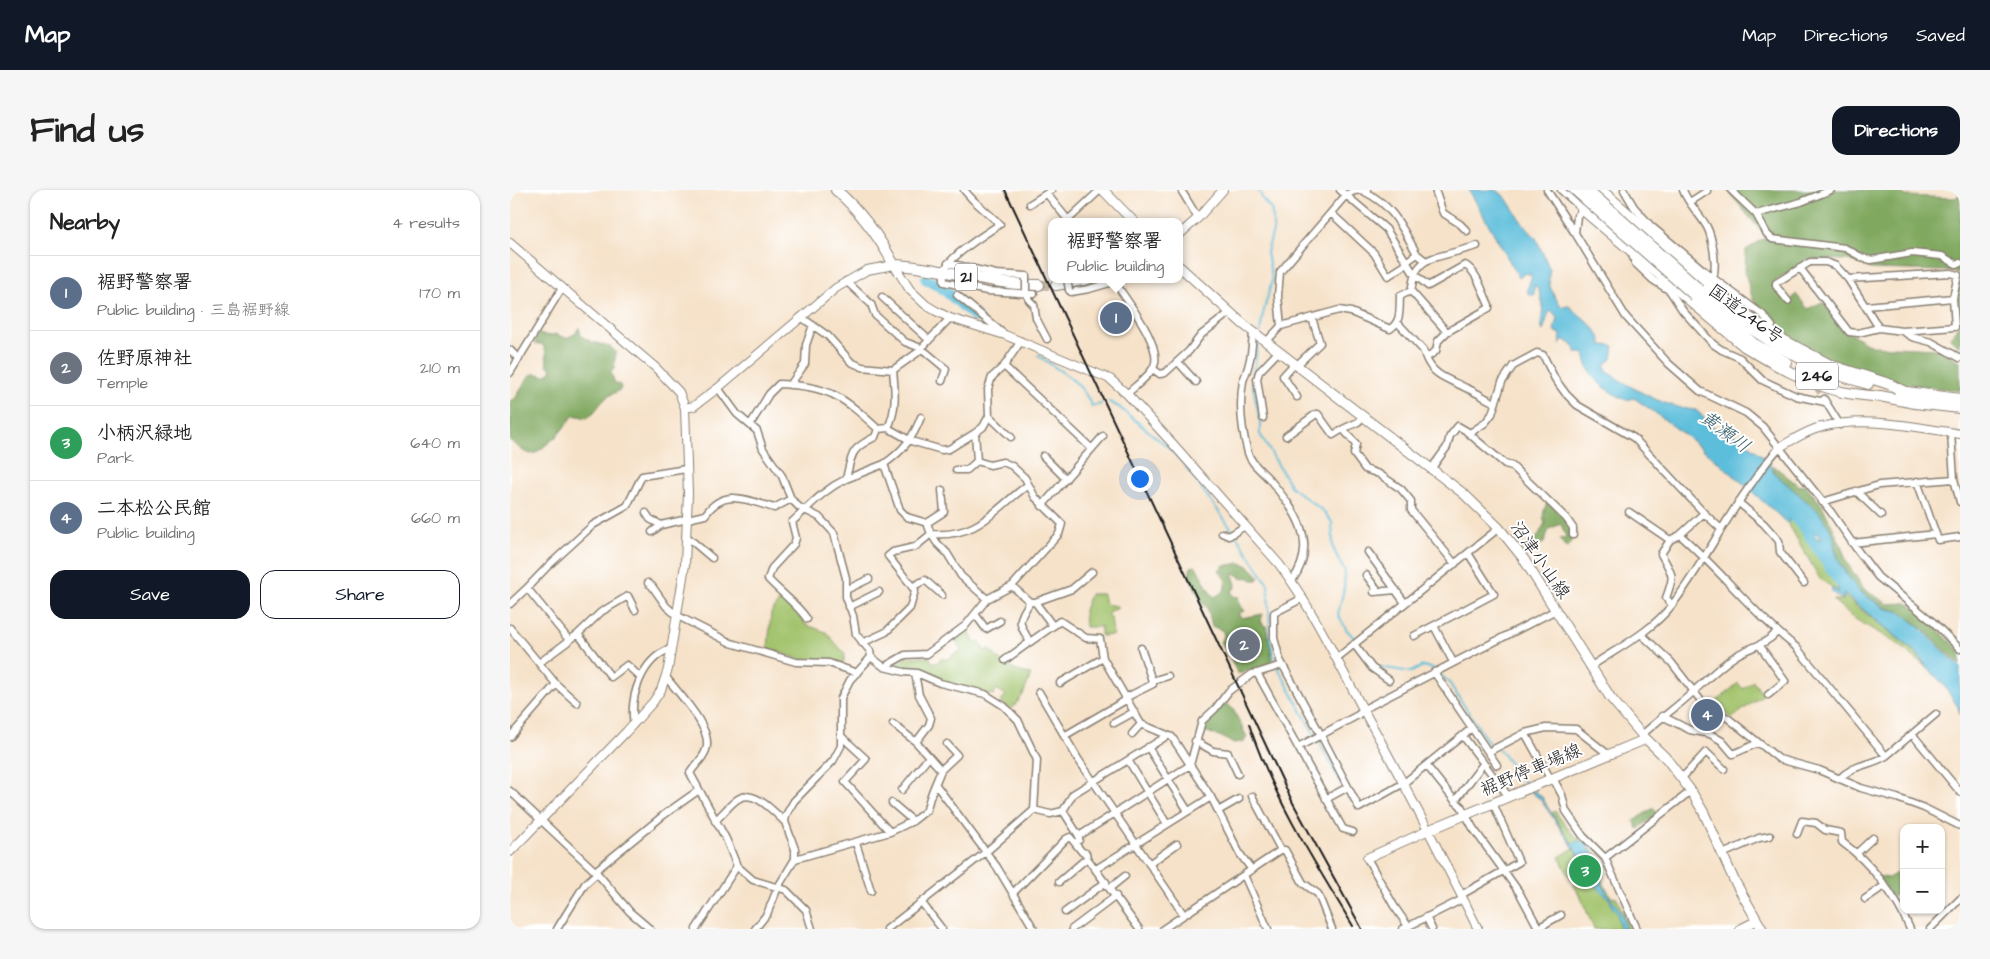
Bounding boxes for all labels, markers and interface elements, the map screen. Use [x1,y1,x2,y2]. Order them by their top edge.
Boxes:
text: Map [25,18,70,52]
text: Map [1742,23,1776,48]
text: Directions [1804,23,1888,48]
text: Saved [1916,23,1965,48]
text: Find us [30,106,144,155]
button: Directions [1832,106,1960,155]
text: Nearby [50,208,120,237]
text: 4 results [392,212,460,234]
popup [1048,218,1183,283]
text: 裾野警察署 [1067,228,1162,255]
text: Public building [1067,255,1164,277]
road number: 21 [955,264,977,290]
text: 裾野警察署 [97,269,192,296]
street label: 国道246号 [1703,278,1789,350]
text: 1 [65,282,67,304]
text: 170 m [419,282,460,304]
text: Public building · 三島裾野線 [97,299,290,321]
pin: 1 [1100,299,1132,337]
text: 佐野原神社 [97,345,192,372]
text: 2 [61,357,71,379]
text: 210 m [420,357,460,379]
road number: 246 [1796,362,1838,390]
text: Temple [97,372,148,394]
water label: 黄瀬川 [1694,404,1756,460]
text: 小柄沢緑地 [97,420,192,447]
text: 3 [62,432,70,454]
text: 640 m [410,432,460,454]
text: Park [97,447,134,469]
your location [1127,466,1153,492]
text: 二本松公民館 [97,495,211,522]
text: 4 [61,507,71,529]
text: 660 m [411,507,460,529]
street label: 沼津小山線 [1504,516,1576,604]
text: Public building [97,522,195,544]
button: Save [50,570,250,619]
button: Share [260,570,460,619]
pin: 2 [1228,626,1260,664]
pin: 4 [1691,696,1723,734]
street label: 裾野停車場線 [1476,737,1586,803]
map controls [1900,824,1945,914]
button: + [1900,824,1945,869]
pin: 3 [1569,852,1601,890]
button: − [1900,869,1945,914]

